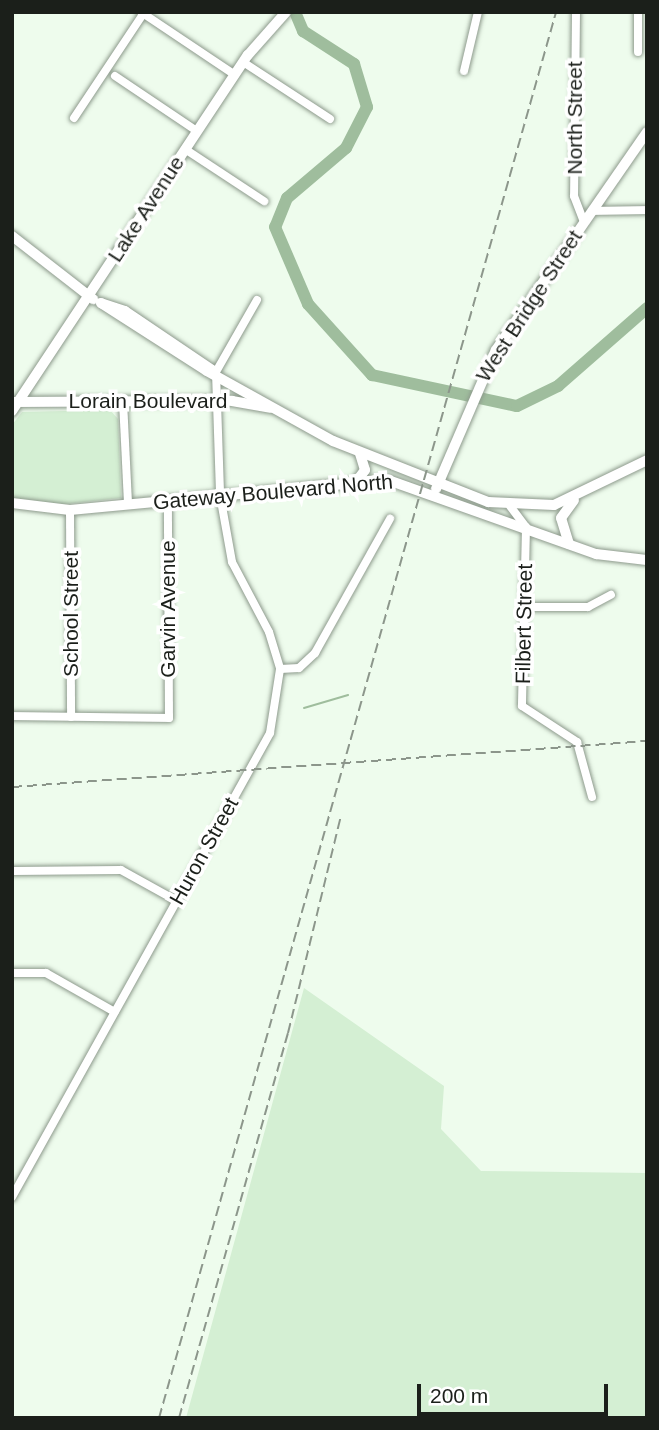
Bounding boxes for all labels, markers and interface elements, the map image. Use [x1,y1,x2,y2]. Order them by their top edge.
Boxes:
street label: North Street [562,61,588,175]
street label: Lake Avenue [102,151,190,267]
street label: West Bridge Street [471,225,587,387]
street label: Lorain Boulevard [69,388,227,414]
street label: Gateway Boulevard North [152,469,394,515]
street label: Garvin Avenue [155,540,181,678]
street label: School Street [58,551,84,677]
street label: Filbert Street [510,564,538,684]
street label: Huron Street [164,793,244,909]
scale bar [421,1370,612,1414]
text: 200 m [430,1384,488,1407]

